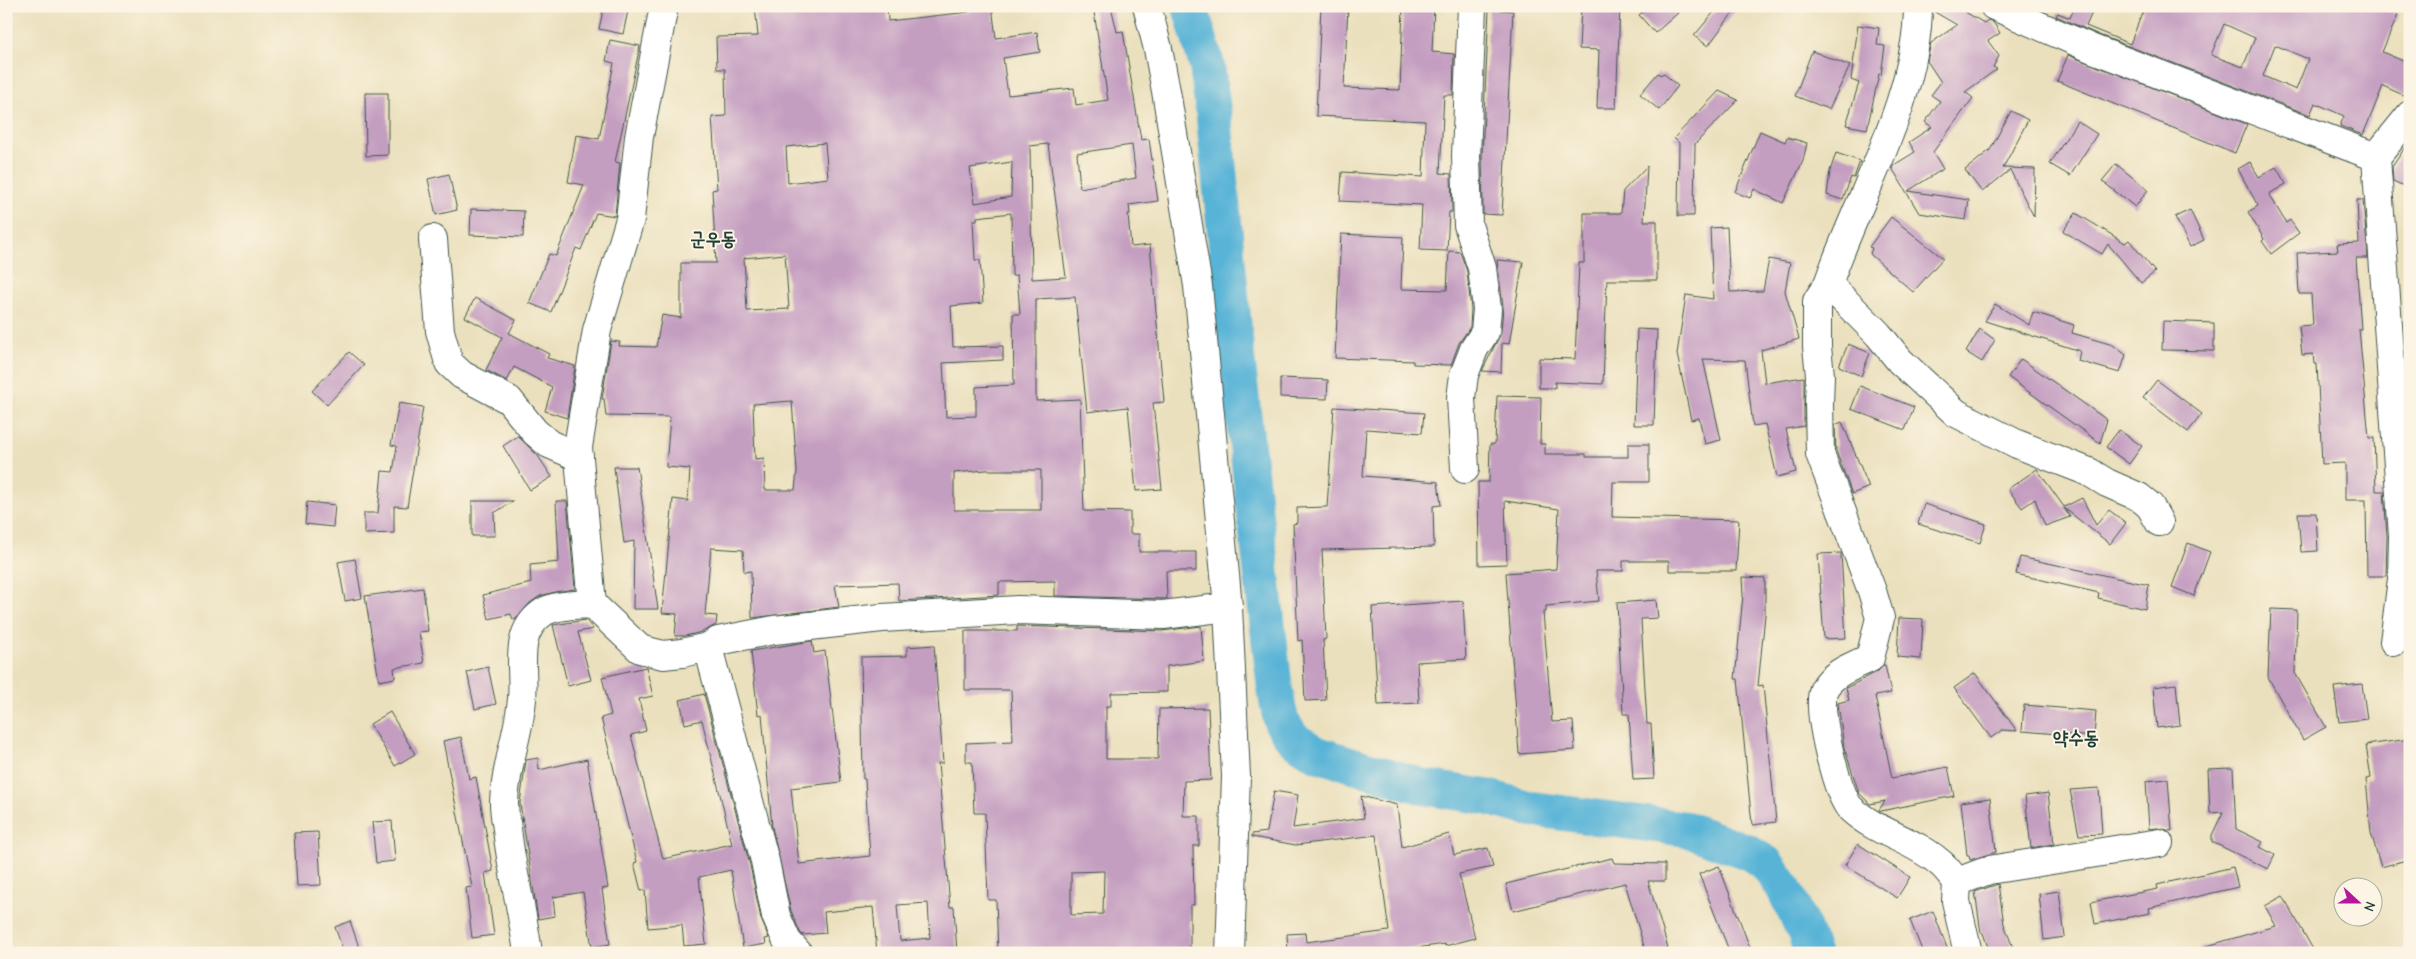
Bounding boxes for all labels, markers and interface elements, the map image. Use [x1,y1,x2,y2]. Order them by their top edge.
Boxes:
district label: 군우동 [690,228,736,250]
district label: 약수동 [2053,727,2099,749]
north arrow [2334,876,2384,926]
text: N [2360,899,2379,914]

